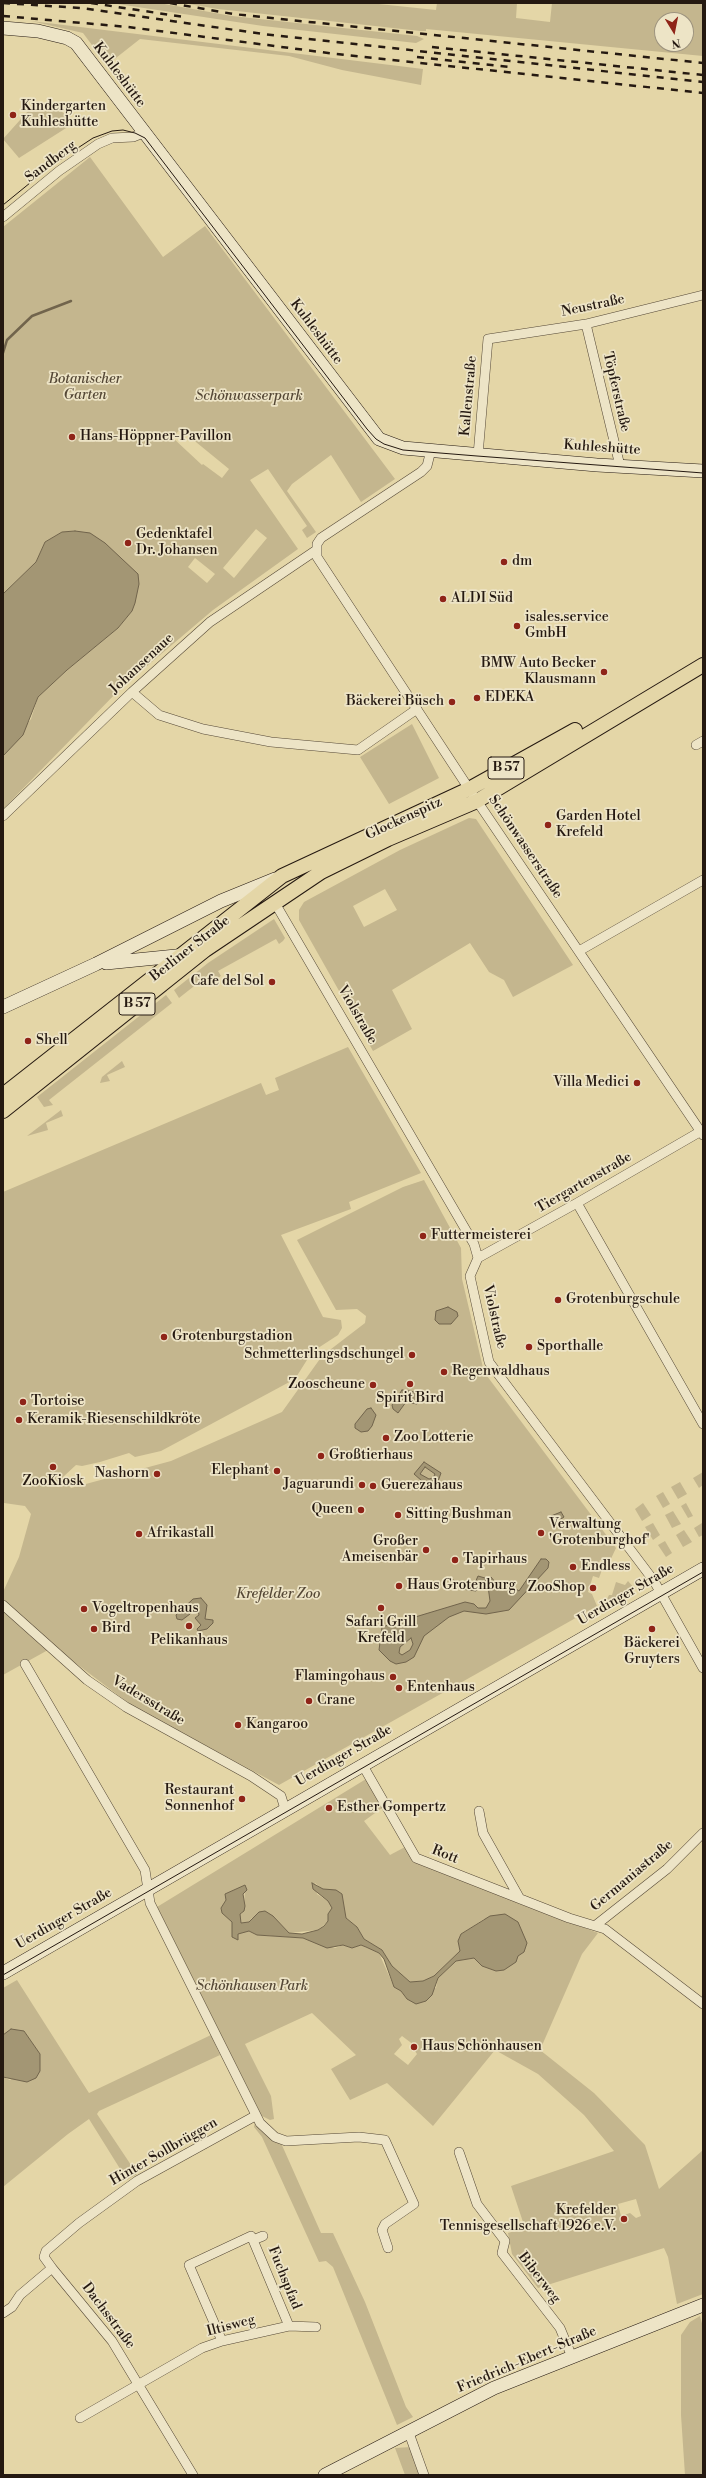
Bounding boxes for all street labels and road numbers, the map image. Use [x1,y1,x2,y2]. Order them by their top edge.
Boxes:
street label: Kuhleshütte [89,39,149,111]
street label: Sandberg [22,137,80,187]
street label: Neustraße [560,291,626,321]
street label: Kuhleshütte [286,296,346,368]
street label: Töpferstraße [599,350,633,434]
street label: Kallenstraße [457,355,481,437]
street label: Kuhleshütte [563,437,641,459]
street label: Johansenaue [107,630,177,698]
road number: B 57 [488,757,524,779]
street label: Schönwasserstraße [484,792,566,902]
street label: Glockenspitz [363,794,445,844]
street label: Berliner Straße [147,913,233,985]
street label: Violstraße [333,983,381,1047]
road number: B 57 [119,993,155,1015]
street label: Tiergartenstraße [533,1149,635,1217]
street label: Violstraße [478,1283,510,1351]
street label: Uerdinger Straße [575,1561,677,1629]
street label: Vadersstraße [108,1673,188,1729]
street label: Uerdinger Straße [293,1722,395,1790]
street label: Germaniastraße [587,1837,677,1915]
street label: Rott [429,1842,461,1868]
street label: Uerdinger Straße [13,1885,115,1953]
street label: Hinter Sollbrüggen [107,2114,221,2190]
street label: Fuchspfad [264,2244,304,2312]
street label: Biberweg [514,2249,564,2307]
street label: Dachsstraße [78,2280,138,2352]
street label: Iltisweg [205,2312,257,2340]
street label: Friedrich-Ebert-Straße [455,2323,599,2397]

